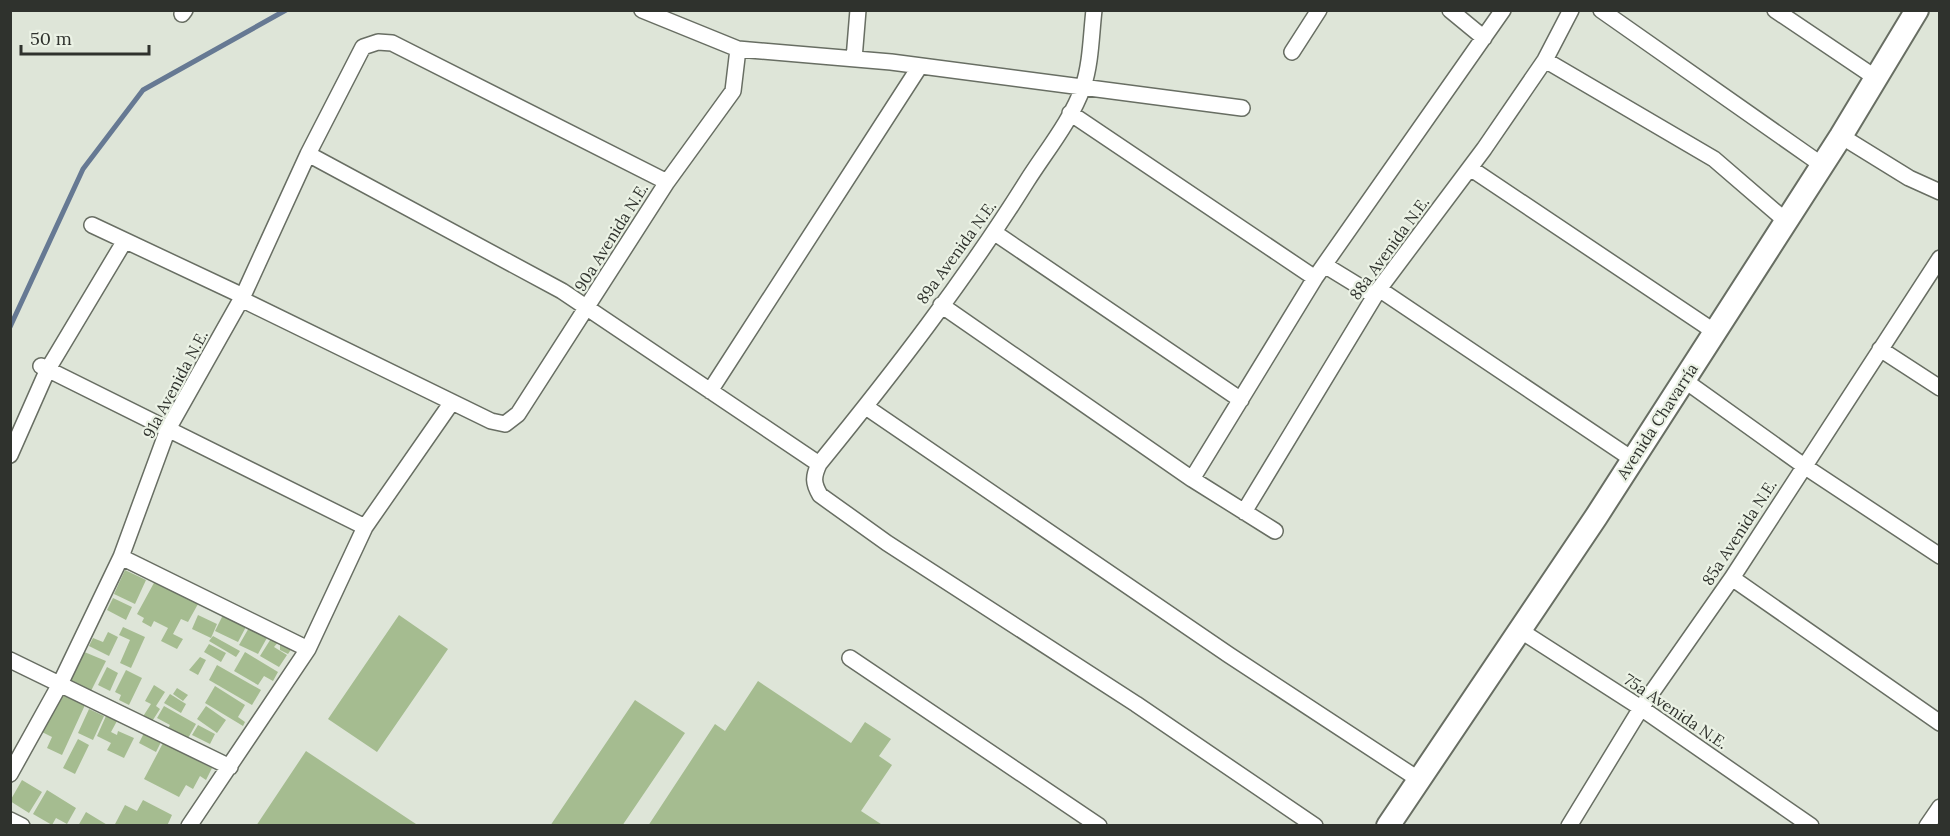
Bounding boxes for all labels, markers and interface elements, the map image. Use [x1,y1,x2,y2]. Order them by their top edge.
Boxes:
scale bar [21,18,148,56]
text: 50 m [30,27,72,50]
street label: 90a Avenida N.E. [570,179,652,295]
street label: 88a Avenida N.E. [1345,192,1433,304]
street label: 89a Avenida N.E. [912,196,1000,308]
street label: 91a Avenida N.E. [138,326,212,442]
street label: Avenida Chavarría [1612,359,1702,484]
street label: 85a Avenida N.E. [1697,475,1781,589]
street label: 75a Avenida N.E. [1620,669,1732,753]

